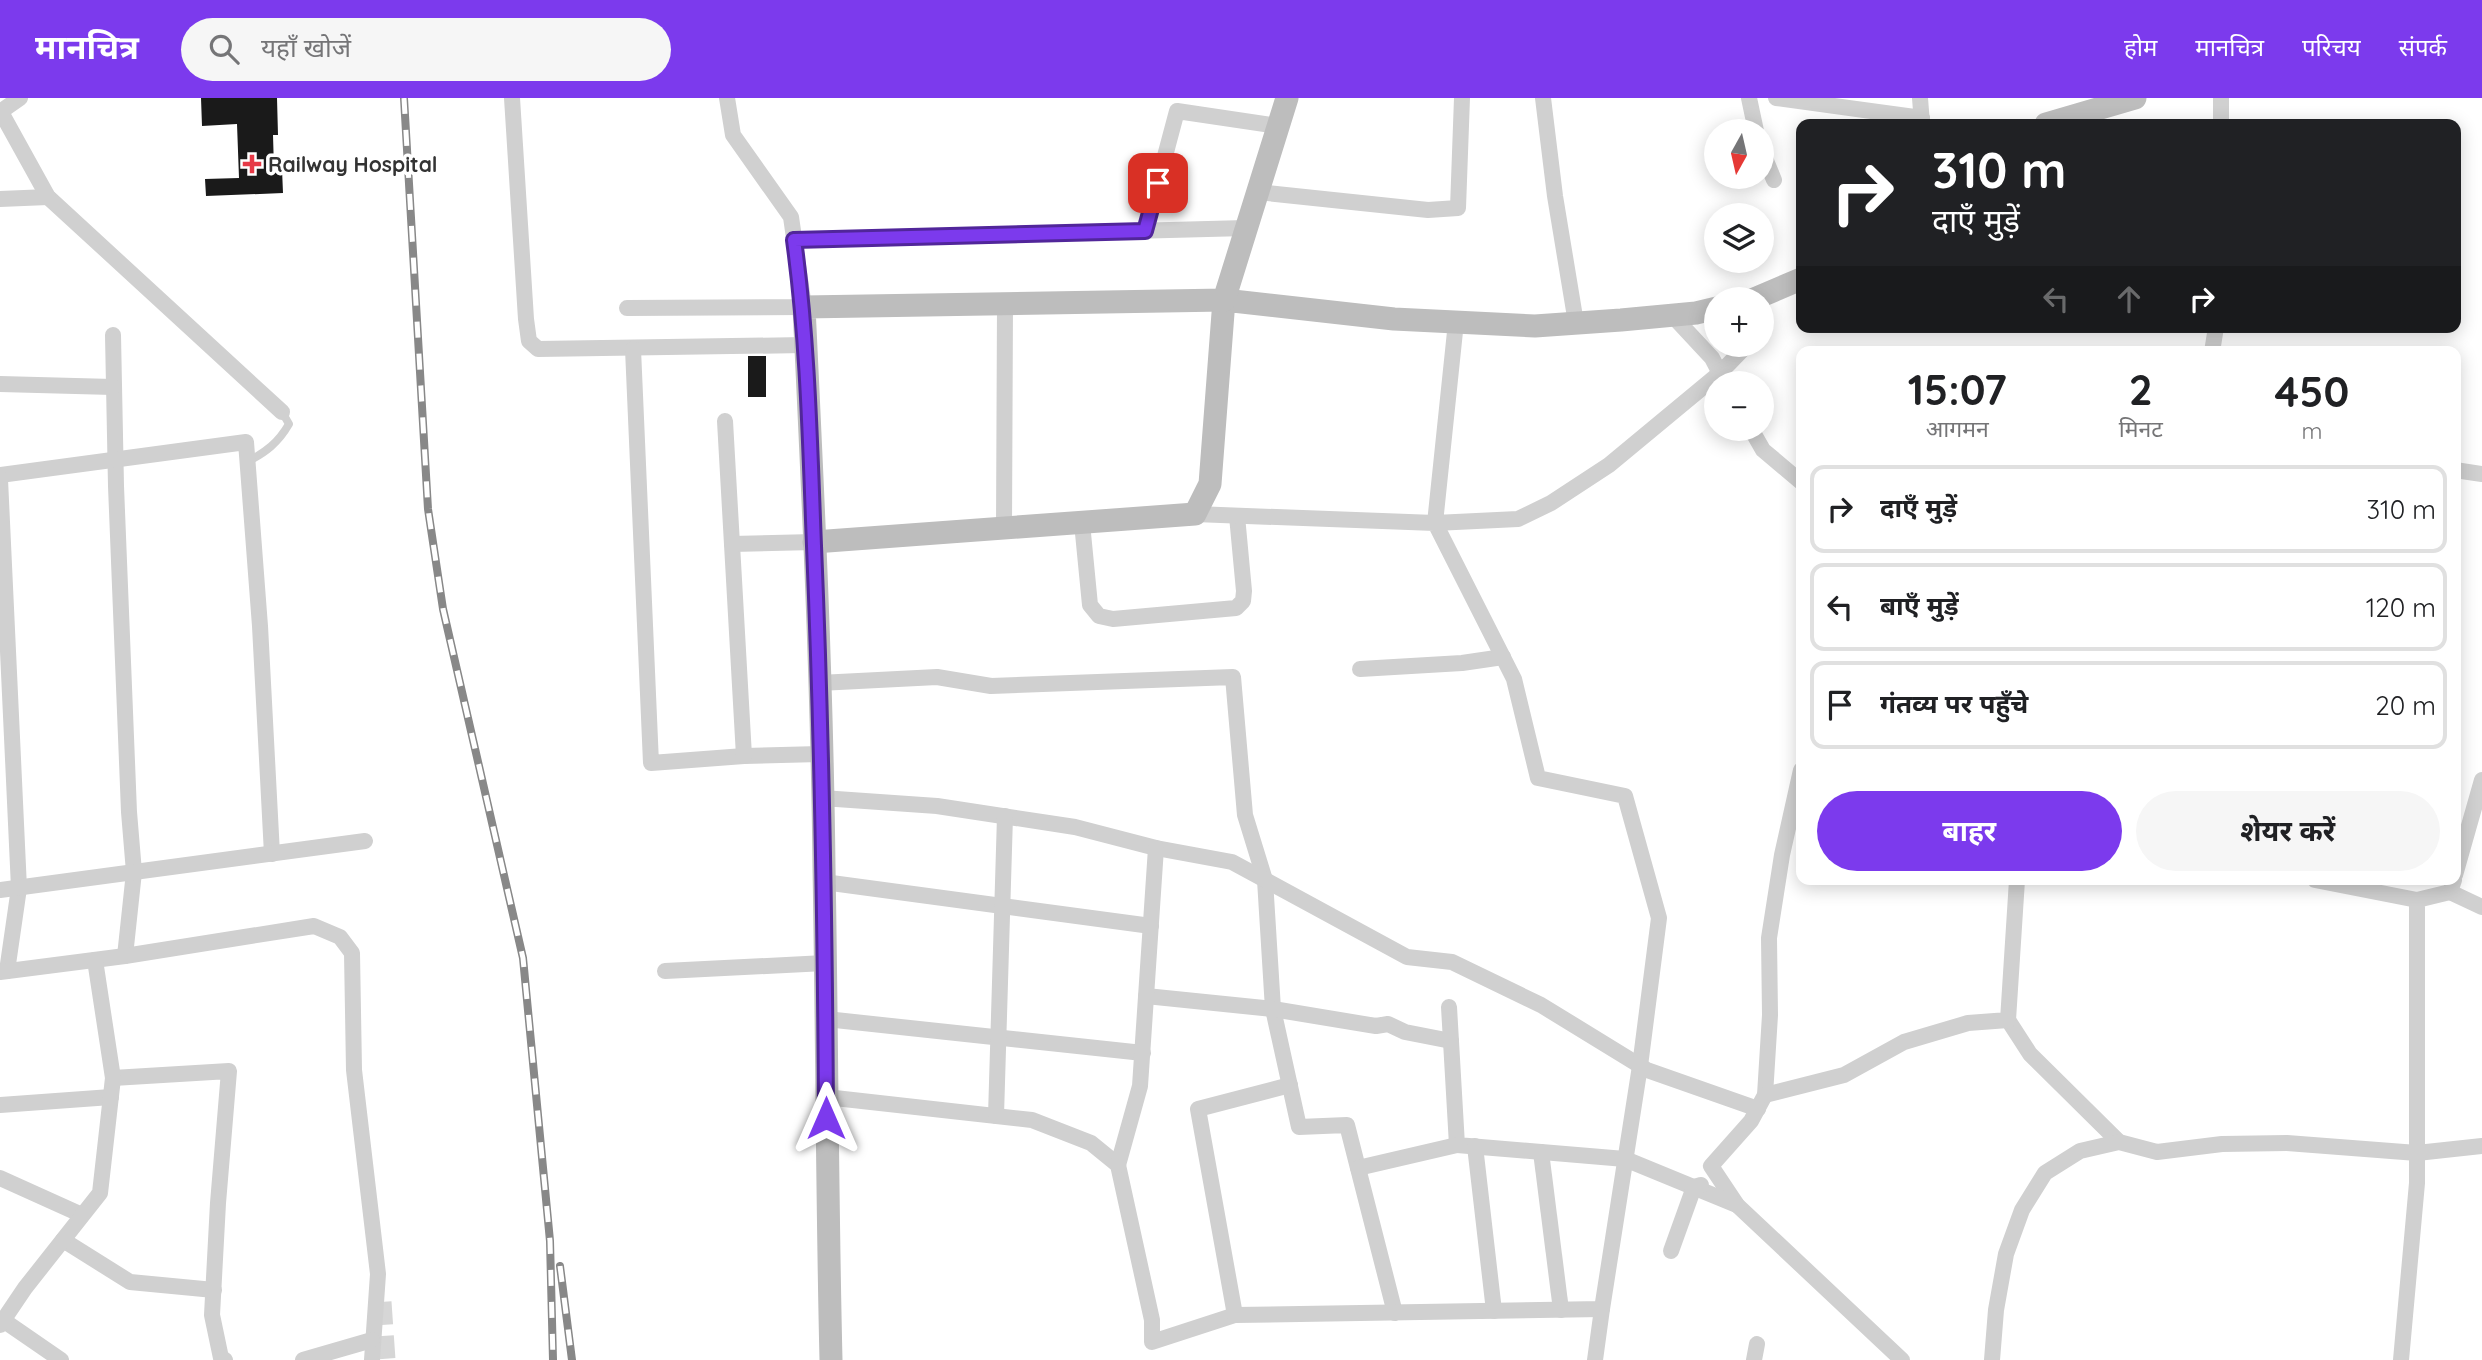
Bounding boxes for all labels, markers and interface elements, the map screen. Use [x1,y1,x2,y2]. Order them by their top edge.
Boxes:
search box [181,18,671,81]
text: मानचित्र [35,26,139,67]
icon: search [205,30,243,68]
text: यहाँ खोजें [261,31,351,64]
text: होम [2124,32,2157,62]
text: मानचित्र [2195,32,2264,62]
text: परिचय [2302,32,2361,62]
text: संपर्क [2399,32,2447,62]
north arrow [1704,119,1774,189]
map controls [1704,119,1774,441]
text: 310 m [1932,139,2066,200]
icon: right [1817,147,1908,238]
place label: Railway Hospital [268,151,438,177]
pin [1128,153,1188,213]
marker: Railway Hospital [242,154,262,174]
icon: arrive [1139,164,1177,202]
text: दाएँ मुड़ें [1932,200,2020,240]
button: layers [1704,203,1774,273]
icon: left [2037,280,2075,318]
icon: ahead [2110,280,2148,318]
icon: right [2183,280,2221,318]
button: + [1704,287,1774,357]
text: 15:07 [1908,363,2007,416]
text: 2 [2129,363,2153,416]
text: 450 [2275,365,2349,418]
button: − [1704,371,1774,441]
text: आगमन [1926,414,1989,443]
text: मिनट [2119,414,2163,443]
text: m [2301,416,2322,445]
icon: right [1821,490,1859,528]
text: दाएँ मुड़ें [1880,491,1957,524]
text: 310 m [2366,493,2436,526]
icon: left [1821,588,1859,626]
text: बाएँ मुड़ें [1880,589,1959,622]
text: 120 m [2366,591,2436,624]
icon: arrive [1821,686,1859,724]
text: गंतव्य पर पहुँचे [1880,687,2028,720]
text: 20 m [2375,689,2436,722]
button: बाहर [1817,791,2122,871]
button: शेयर करें [2136,791,2440,871]
position arrow [789,1081,863,1155]

